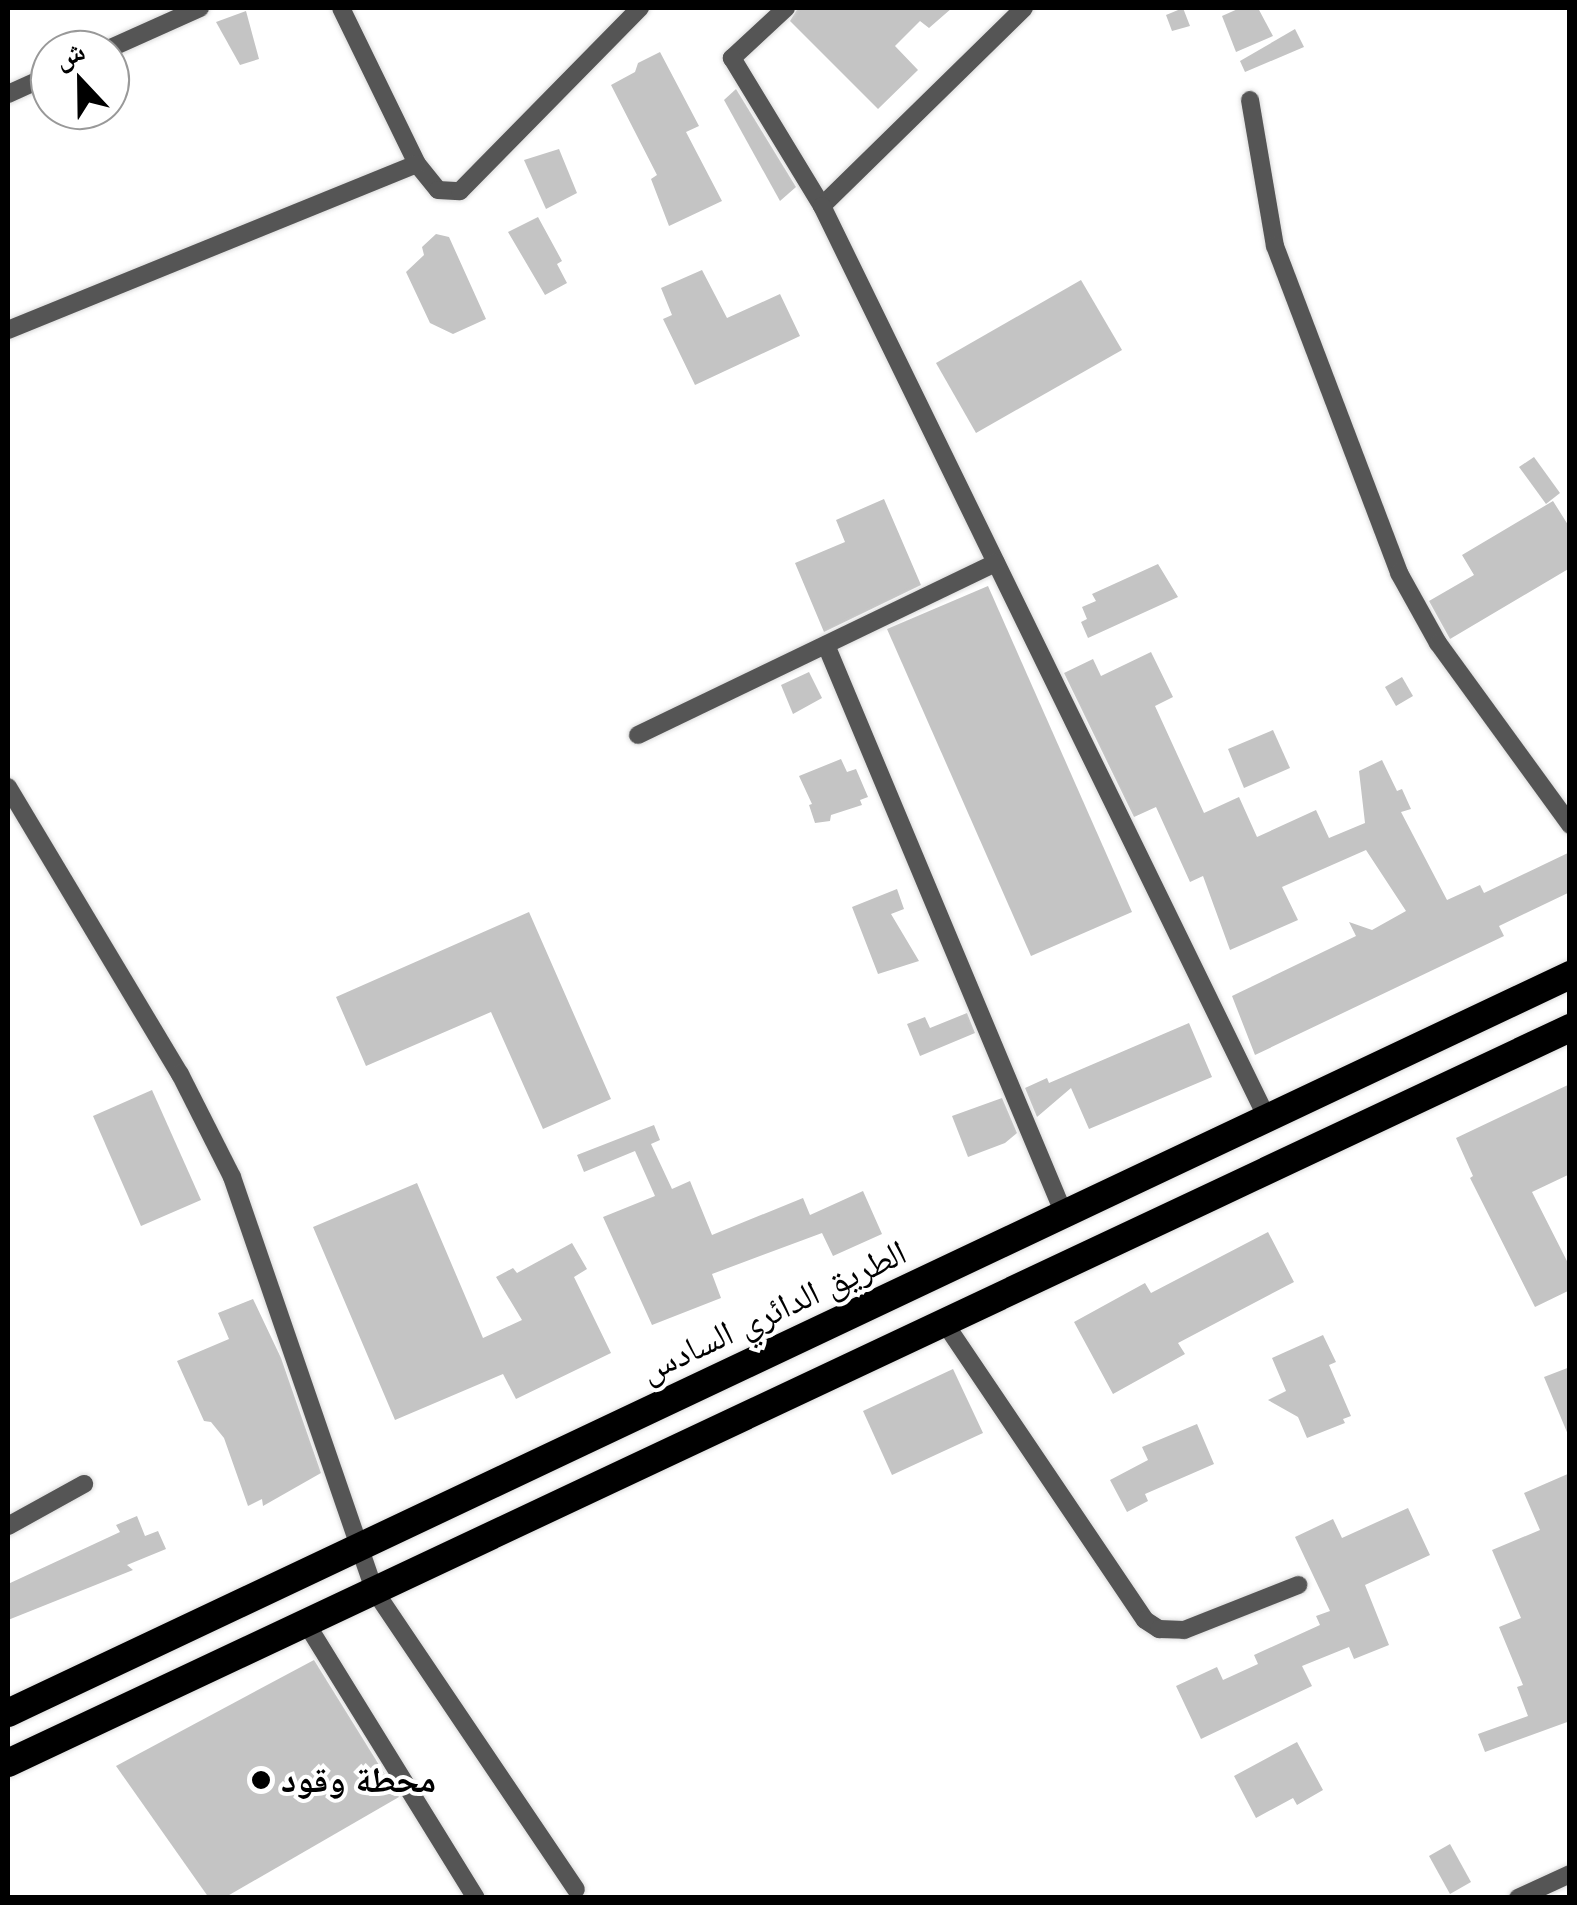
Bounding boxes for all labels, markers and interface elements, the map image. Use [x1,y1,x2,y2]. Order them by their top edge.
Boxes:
north arrow [30,30,130,130]
text: ش [49,33,90,75]
street label: الطريق الدائري السادس [633,1231,913,1391]
place label: محطة وقود [281,1759,436,1801]
marker: محطة وقود [250,1769,272,1791]

